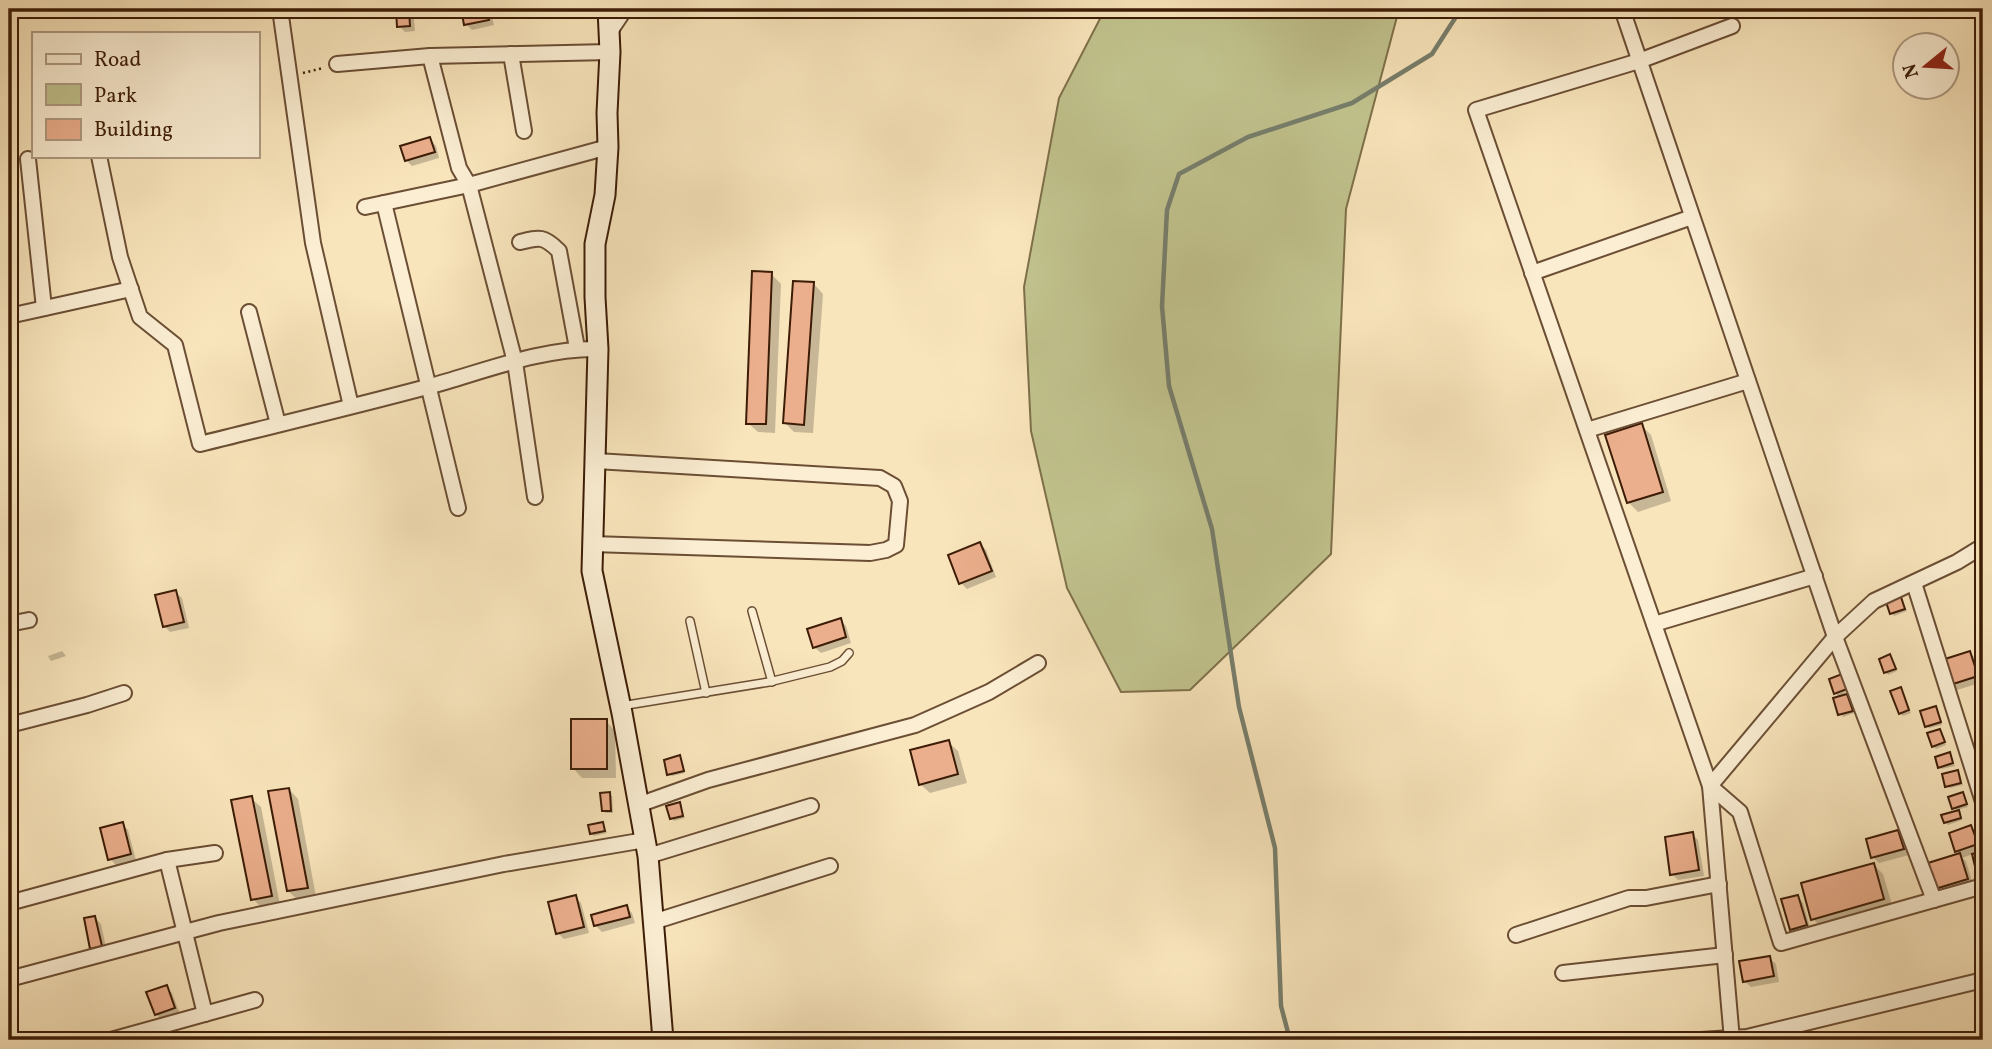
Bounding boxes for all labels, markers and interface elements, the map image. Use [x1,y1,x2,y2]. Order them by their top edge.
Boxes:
legend [32,32,259,158]
north arrow [1890,32,1960,102]
text: Road [94,46,141,75]
text: N [1897,60,1926,81]
text: Park [94,82,137,111]
text: Building [94,116,173,145]

